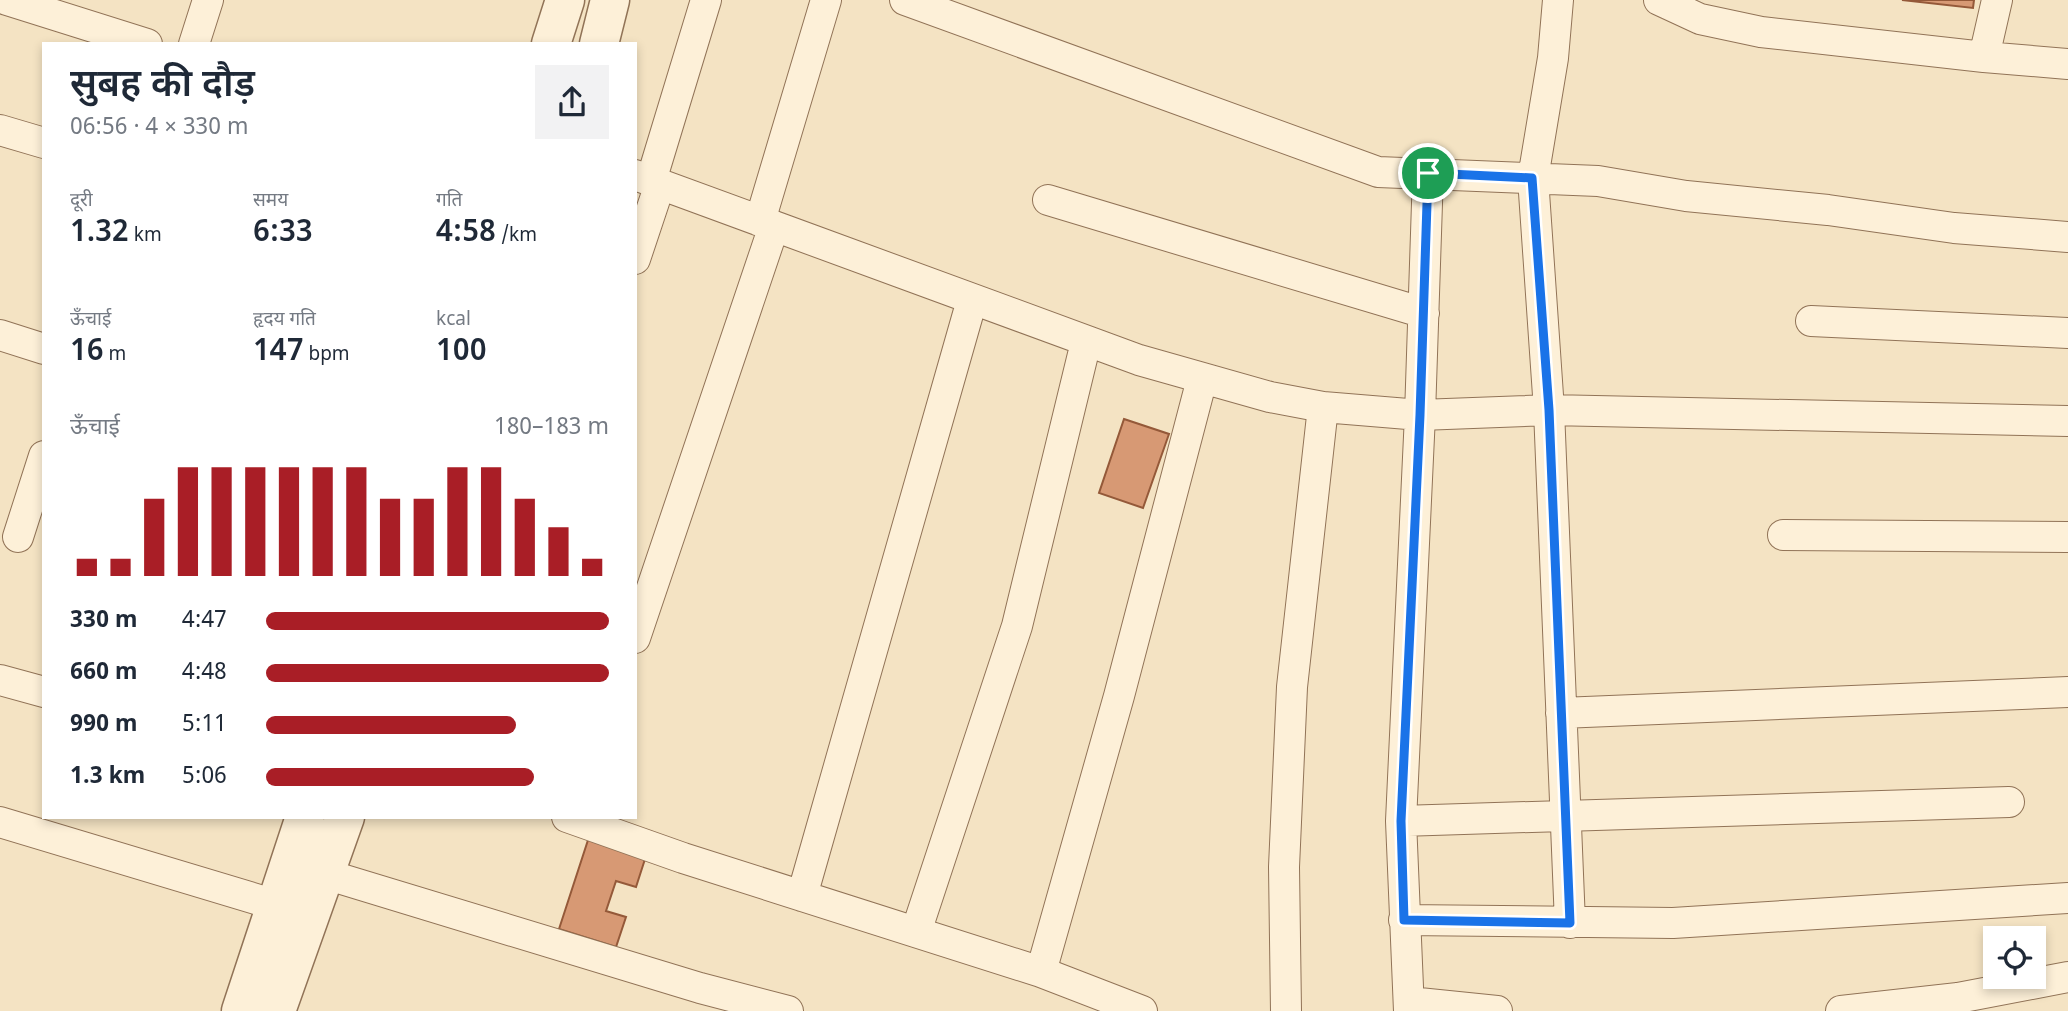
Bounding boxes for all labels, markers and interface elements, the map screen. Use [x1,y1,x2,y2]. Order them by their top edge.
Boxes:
text: सुबह की दौड़ [70,62,255,112]
button: share [535,65,609,139]
text: 06:56 · 4 × 330 m [70,113,248,143]
pin [1398,143,1458,203]
icon: arrive [1409,154,1447,192]
text: दूरी [70,189,93,214]
text: समय [253,189,288,214]
text: गति [436,189,462,214]
text: 1.32 [70,214,129,253]
text: 6:33 [253,214,313,253]
text: 4:58 [436,214,496,253]
text: km [129,224,162,249]
text: /km [496,224,537,249]
text: ऊँचाई [70,308,111,333]
text: हृदय गति [253,308,316,333]
text: kcal [436,308,471,333]
text: 16 [70,333,104,372]
text: 147 [253,333,304,372]
text: 100 [436,333,487,372]
text: m [104,343,126,368]
text: bpm [304,343,350,368]
text: ऊँचाई [70,413,120,443]
text: 180–183 m [494,413,609,443]
text: 330 m [70,606,138,636]
text: 4:47 [182,606,227,636]
text: 660 m [70,658,138,688]
text: 4:48 [182,658,227,688]
text: 990 m [70,710,138,740]
text: 5:11 [182,710,227,740]
text: 1.3 km [70,762,145,792]
text: 5:06 [182,762,227,792]
map controls [1983,926,2046,989]
button: locate [1983,926,2046,989]

